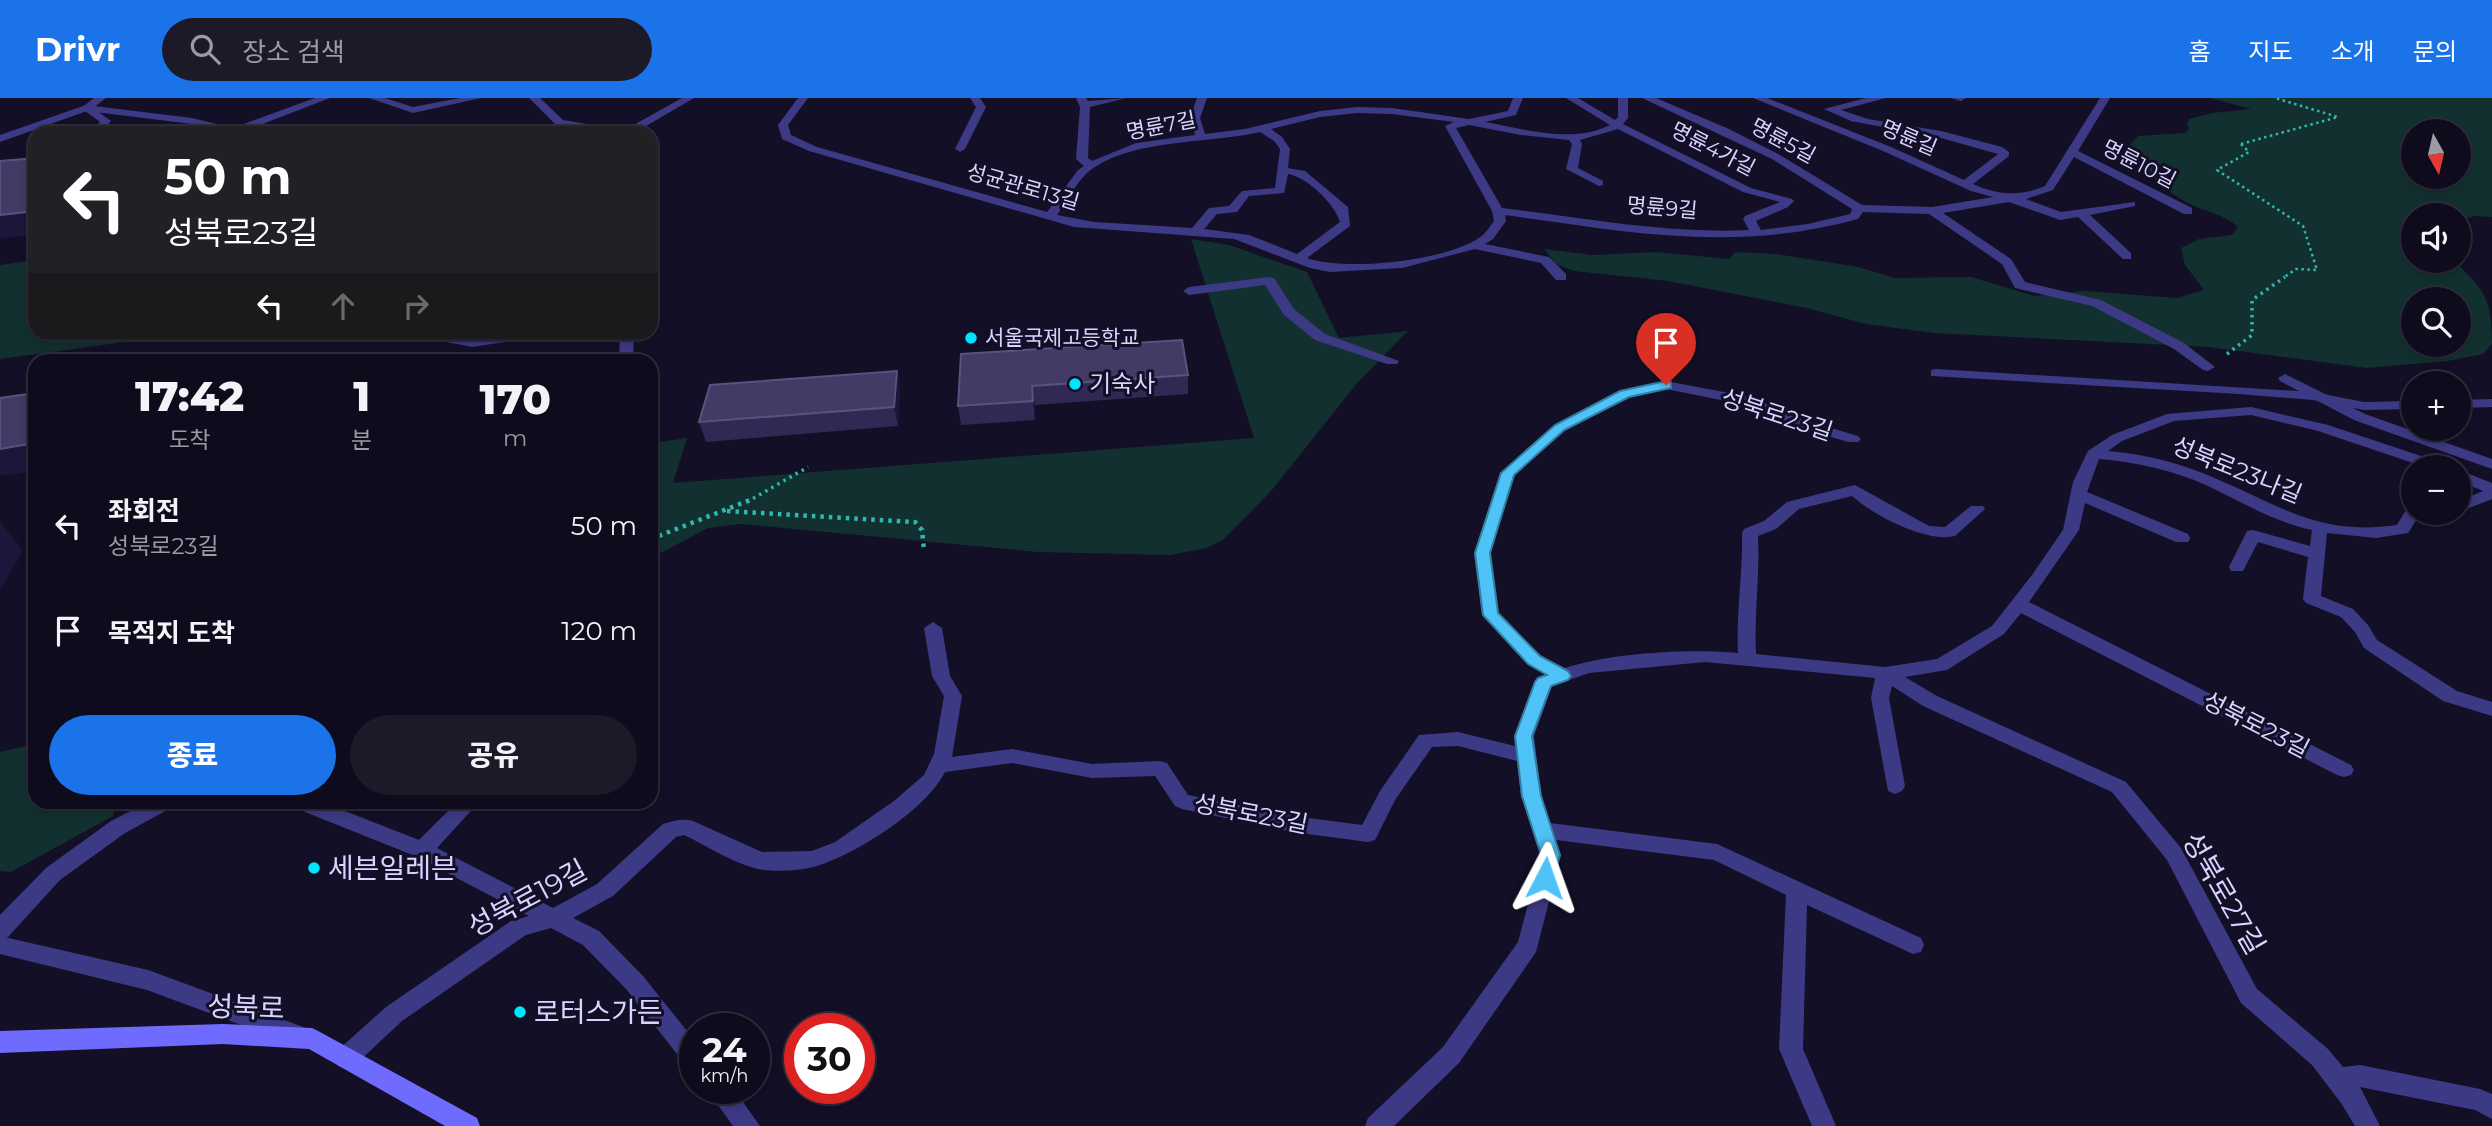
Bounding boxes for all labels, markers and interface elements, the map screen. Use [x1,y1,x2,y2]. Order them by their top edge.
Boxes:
search box [162,18,652,81]
text: Drivr [35,29,120,69]
icon: search [186,30,224,68]
text: 장소 검색 [242,36,345,68]
text: 홈 [2188,37,2210,66]
text: 지도 [2248,37,2293,66]
text: 소개 [2331,37,2375,66]
text: 문의 [2413,37,2457,66]
street label: 명륜7길 [1124,107,1198,144]
street label: 명륜5길 [1747,113,1820,168]
street label: 명륜길 [1878,115,1941,160]
street label: 명륜4가길 [1667,117,1760,180]
north arrow [2401,119,2471,189]
map controls [2401,119,2471,525]
street label: 명륜10길 [2098,134,2180,193]
text: 50 m [164,147,292,206]
icon: left [49,154,140,245]
street label: 성균관로13길 [964,159,1082,215]
street label: 명륜9길 [1626,192,1698,223]
button: sound [2401,203,2471,273]
text: 성북로23길 [164,213,318,252]
icon: left [251,287,289,325]
icon: ahead [324,287,362,325]
icon: right [397,287,435,325]
button: search [2401,287,2471,357]
pin [1636,313,1696,385]
icon: arrive [1647,324,1685,362]
place label: 서울국제고등학교 [985,325,1140,350]
marker: 서울국제고등학교 [963,330,979,346]
place label: 기숙사 [1089,369,1155,398]
text: 17:42 [135,370,244,422]
text: 1 [353,370,370,422]
button: + [2401,371,2471,441]
text: 170 [479,373,551,425]
marker: 기숙사 [1067,376,1083,392]
street label: 성북로23길 [1718,383,1837,446]
text: m [503,424,527,452]
text: 도착 [168,426,211,454]
text: 분 [351,426,372,454]
street label: 성북로23나길 [2168,430,2306,509]
button: − [2401,455,2471,525]
text: 좌회전 [108,495,180,527]
icon: left [49,507,87,545]
text: 50 m [571,510,637,542]
text: 성북로23길 [108,532,219,560]
icon: arrive [49,612,87,650]
text: 120 m [561,615,637,647]
text: 목적지 도착 [108,617,235,649]
street label: 성북로23길 [2198,685,2314,764]
button: 종료 [49,715,336,795]
button: 공유 [350,715,637,795]
street label: 성북로23길 [1192,788,1311,839]
street label: 성북로27길 [2175,826,2273,960]
position arrow [1508,841,1582,915]
place label: 세븐일레븐 [328,851,457,885]
street label: 성북로19길 [462,852,592,944]
marker: 세븐일레븐 [306,860,322,876]
street label: 성북로 [207,989,285,1025]
place label: 로터스가든 [534,995,663,1029]
marker: 로터스가든 [512,1004,528,1020]
speed limit sign: 30 [784,1013,875,1104]
text: 24 [702,1028,747,1071]
text: km/h [700,1065,749,1087]

